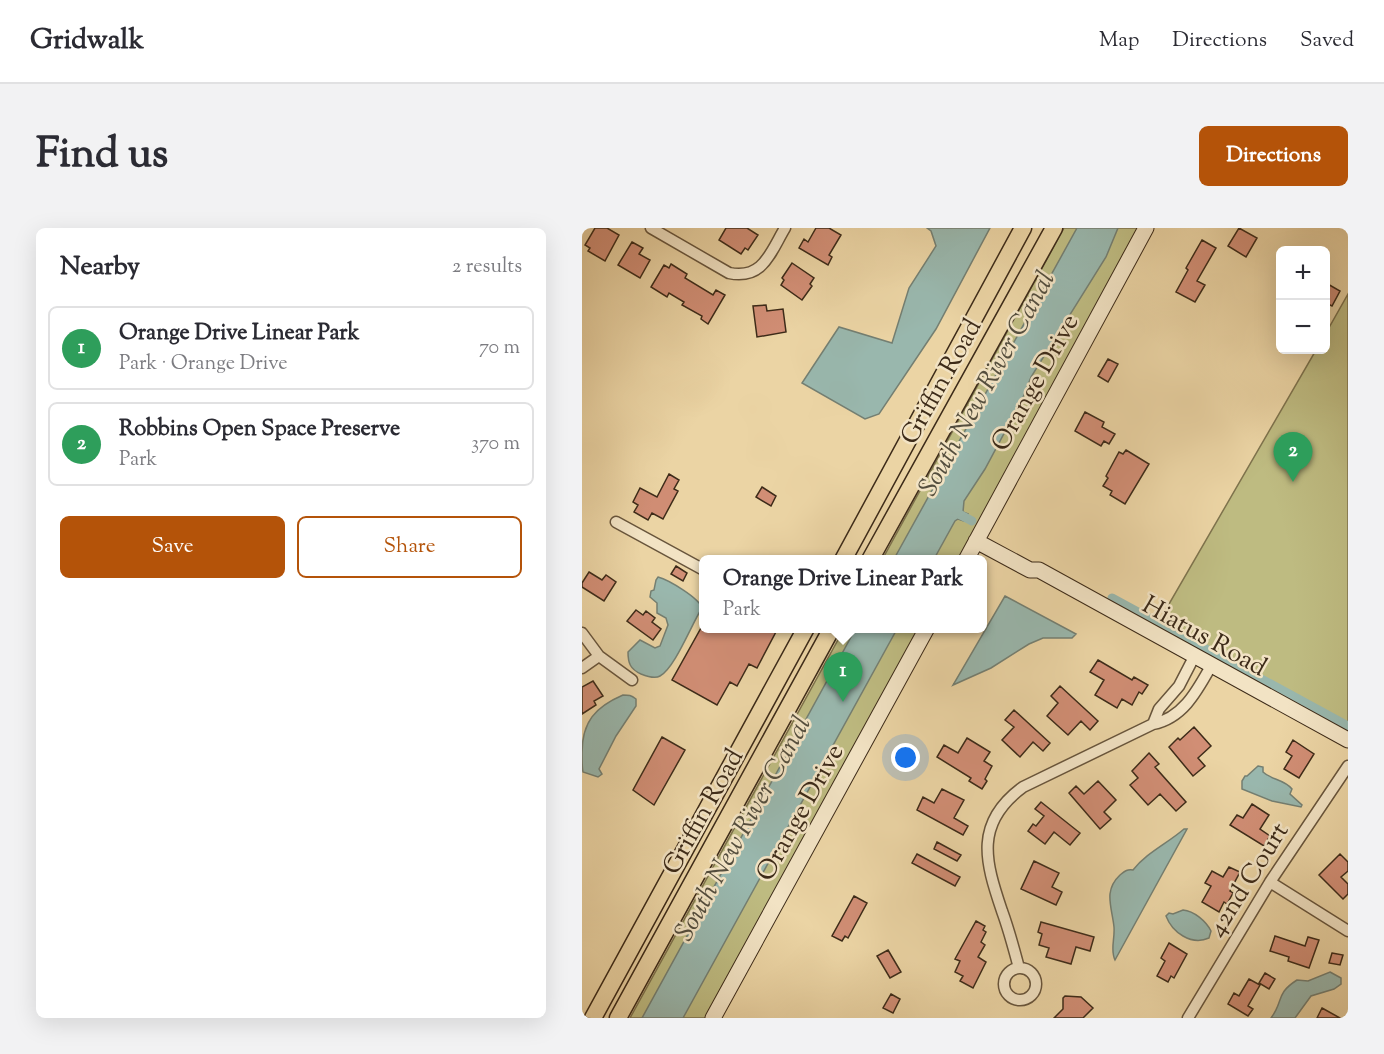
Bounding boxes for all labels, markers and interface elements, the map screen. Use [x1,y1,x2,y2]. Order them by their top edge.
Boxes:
text: Gridwalk [30,21,144,61]
text: Map [1099,26,1139,56]
text: Directions [1172,26,1267,56]
text: Saved [1300,26,1354,56]
text: Find us [36,126,168,186]
button: Directions [1199,126,1348,186]
map controls [1276,246,1330,354]
button: + [1276,246,1330,300]
text: Nearby [60,249,140,286]
text: 2 results [452,253,522,282]
water label: South New River Canal [910,265,1066,504]
button: − [1276,300,1330,354]
street label: Orange Drive [983,308,1089,459]
street label: Griffin Road [892,312,992,452]
text: Orange Drive Linear Park [119,318,360,350]
text: 1 [78,334,85,363]
text: 70 m [479,334,520,363]
text: Park · Orange Drive [119,350,288,379]
text: Robbins Open Space Preserve [119,414,400,446]
text: 2 [77,430,86,459]
text: 370 m [471,430,520,459]
pin: 2 [1274,432,1312,482]
text: Park [119,446,157,475]
button: Save [60,516,285,578]
button: Share [297,516,522,578]
popup [699,555,987,633]
text: Orange Drive Linear Park [723,564,963,596]
street label: Hiatus Road [1135,588,1273,687]
text: Park [723,596,761,625]
pin: 1 [824,652,862,702]
water label: South New River Canal [666,710,822,949]
street label: Orange Drive [748,738,854,889]
street label: Griffin Road [654,742,754,882]
your location [891,743,920,772]
street label: 42nd Court [1199,816,1299,945]

